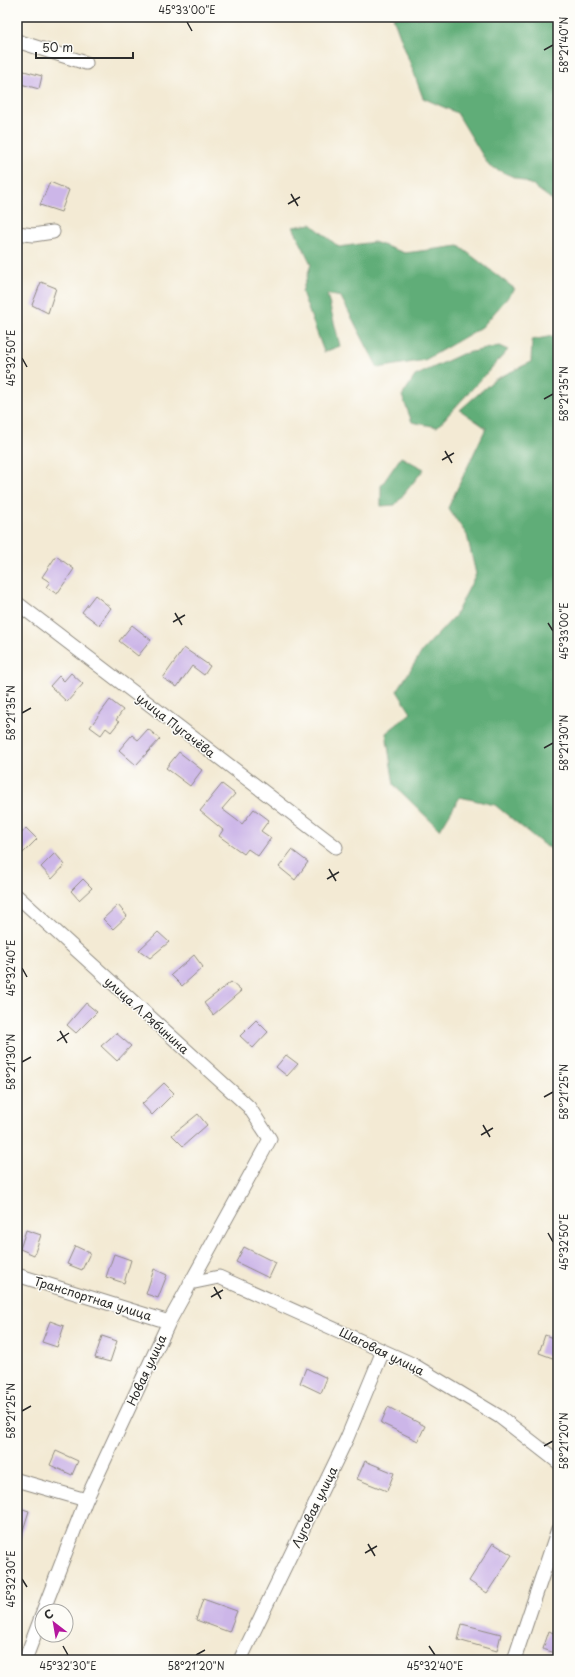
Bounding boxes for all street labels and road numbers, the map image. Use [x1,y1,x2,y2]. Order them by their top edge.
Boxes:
street label: улица Пугачёва [133,688,220,762]
street label: улица Л.Рябинина [101,972,194,1058]
street label: Транспортная улица [32,1272,154,1325]
street label: Шаговая улица [337,1323,428,1380]
street label: Новая улица [122,1331,170,1408]
street label: Луговая улица [287,1463,342,1551]

